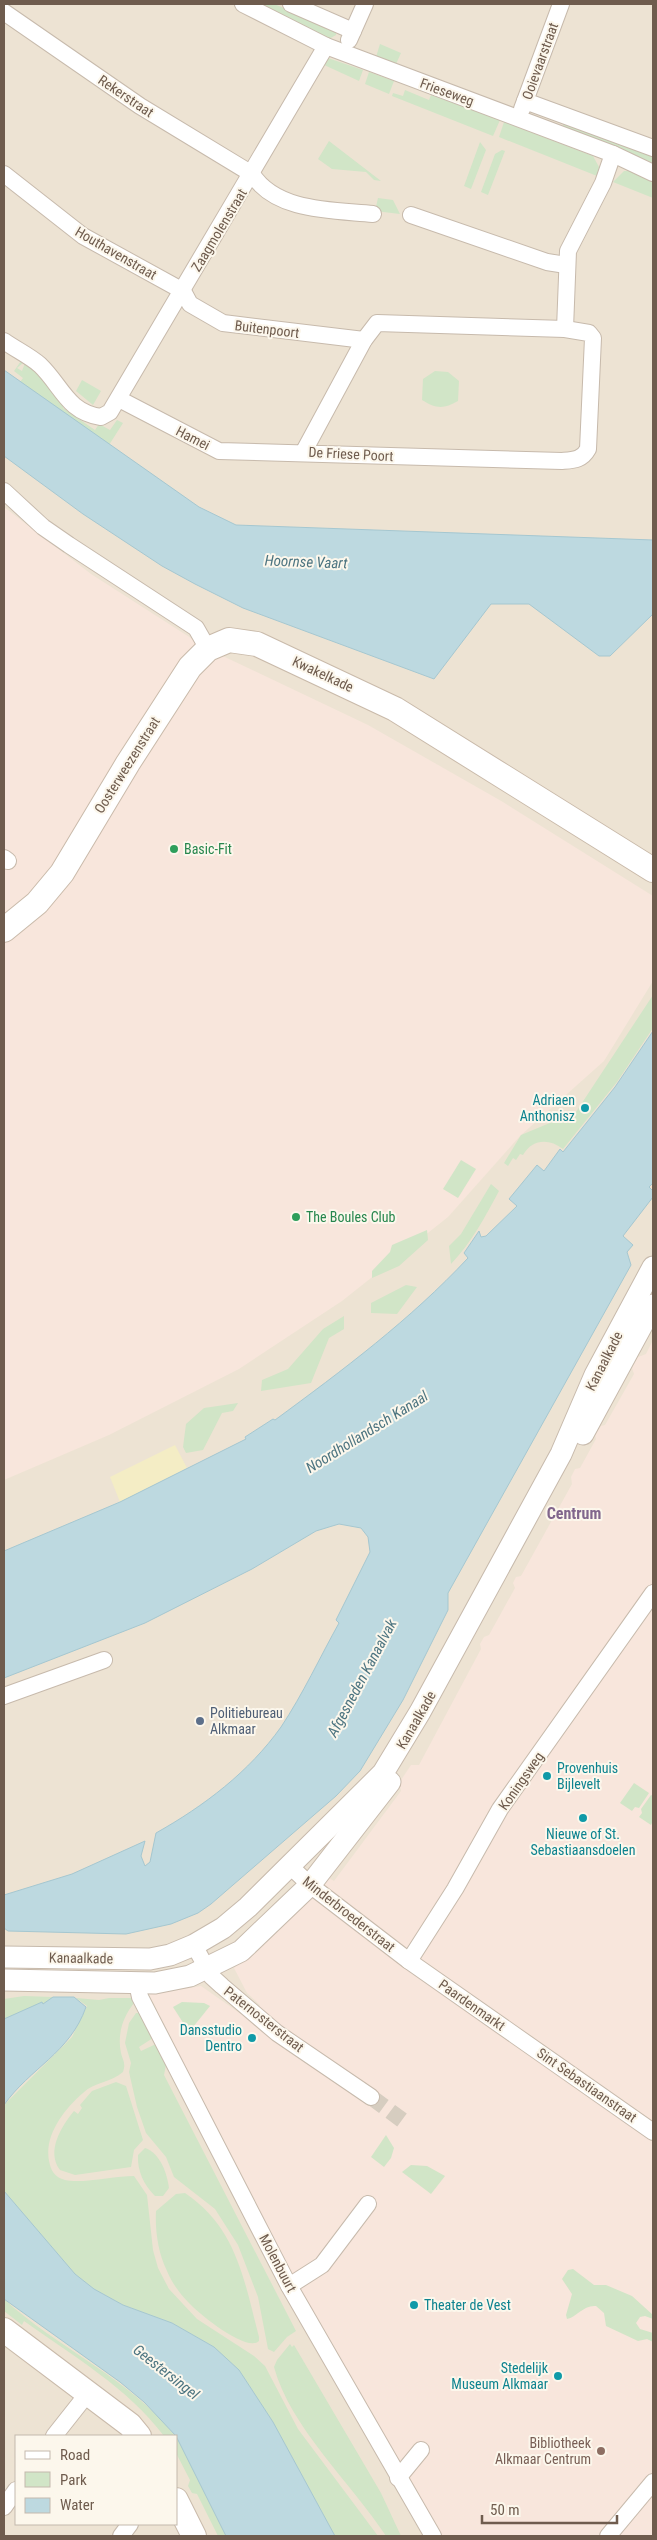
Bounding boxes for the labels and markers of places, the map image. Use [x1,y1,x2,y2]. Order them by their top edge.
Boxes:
place label: Basic-Fit [184,841,232,857]
marker: Basic-Fit [168,843,180,855]
place label: Adriaen Anthonisz [520,1092,575,1124]
marker: Adriaen Anthonisz [579,1102,591,1114]
place label: The Boules Club [306,1209,396,1225]
marker: The Boules Club [290,1211,302,1223]
place label: Politiebureau Alkmaar [210,1705,283,1737]
marker: Politiebureau Alkmaar [194,1715,206,1727]
place label: Provenhuis Bijlevelt [557,1760,618,1792]
marker: Provenhuis Bijlevelt [541,1770,553,1782]
marker: Nieuwe of St. Sebastiaansdoelen [577,1812,589,1824]
place label: Nieuwe of St. Sebastiaansdoelen [531,1826,635,1858]
place label: Dansstudio Dentro [180,2022,242,2054]
marker: Dansstudio Dentro [246,2032,258,2044]
place label: Theater de Vest [424,2297,511,2313]
marker: Theater de Vest [408,2299,420,2311]
place label: Stedelijk Museum Alkmaar [451,2360,549,2392]
marker: Stedelijk Museum Alkmaar [552,2370,564,2382]
place label: Bibliotheek Alkmaar Centrum [495,2435,592,2467]
marker: Bibliotheek Alkmaar Centrum [595,2445,607,2457]

